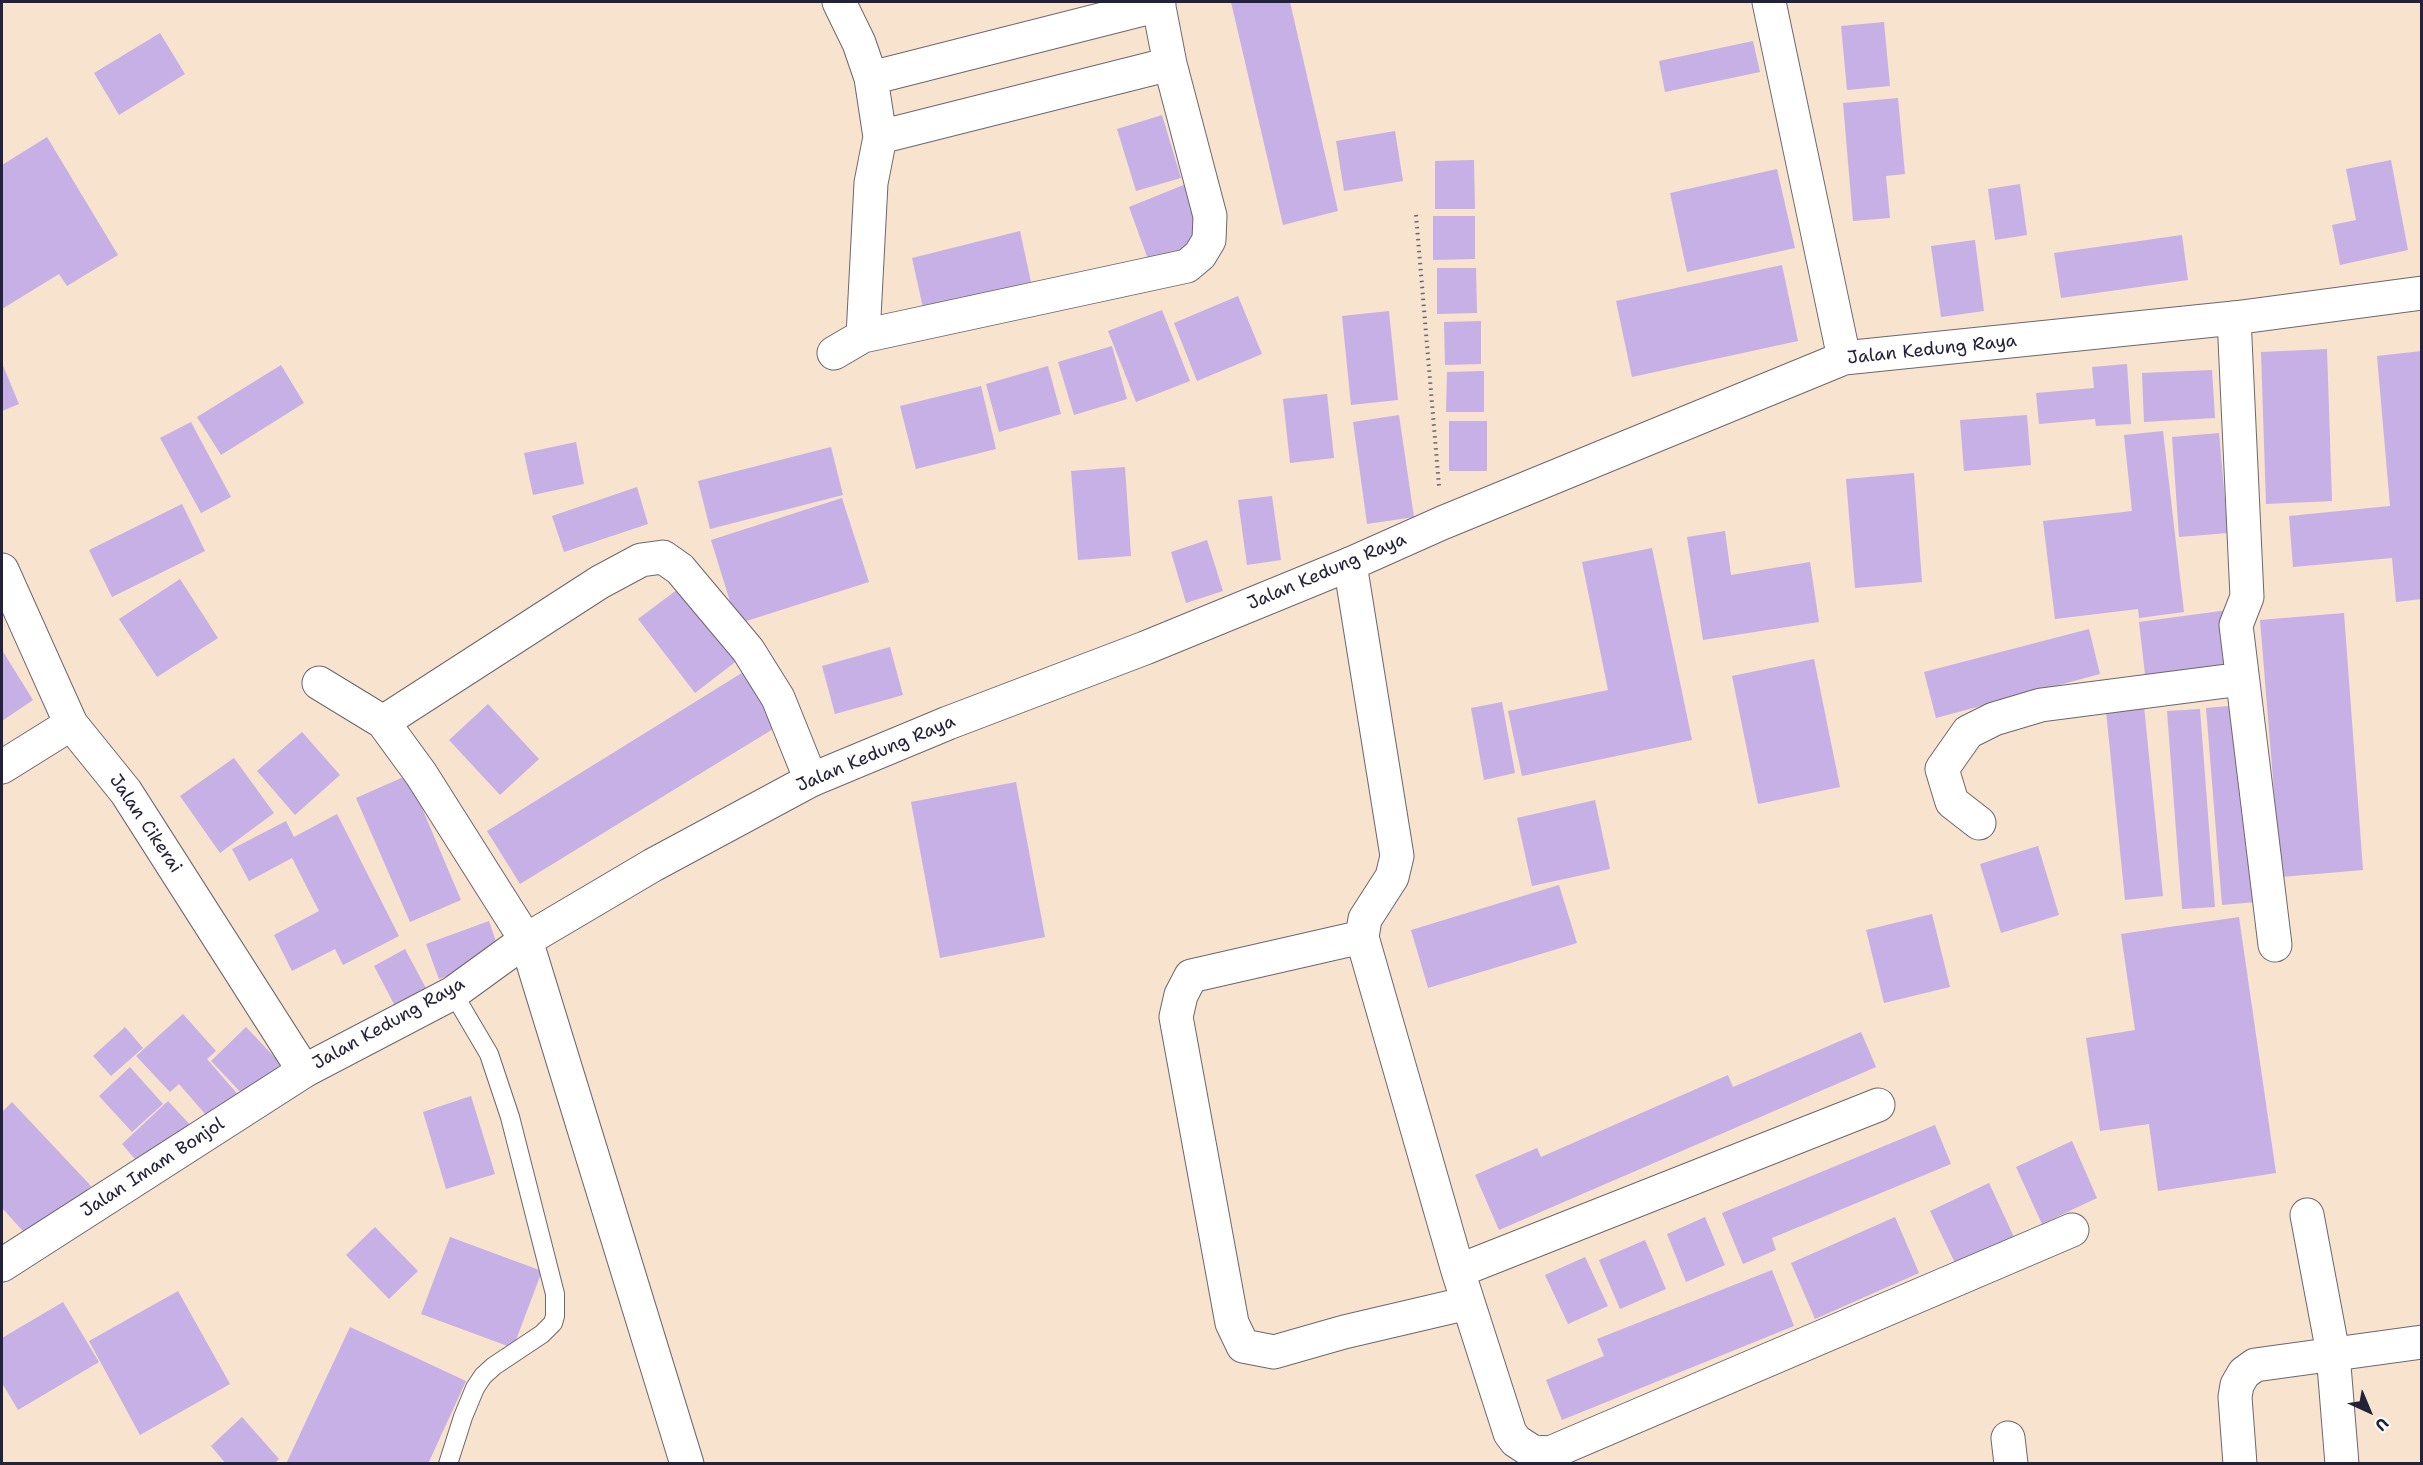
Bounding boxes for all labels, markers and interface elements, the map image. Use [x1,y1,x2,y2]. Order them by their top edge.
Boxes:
street label: Jalan Kedung Raya [1846,330,2018,370]
street label: Jalan Kedung Raya [1244,529,1410,615]
street label: Jalan Kedung Raya [793,711,959,797]
street label: Jalan Cikerai [104,771,186,877]
street label: Jalan Kedung Raya [309,973,469,1075]
street label: Jalan Imam Bonjol [77,1114,229,1222]
north arrow [2339,1381,2399,1441]
text: U [2371,1413,2393,1436]

